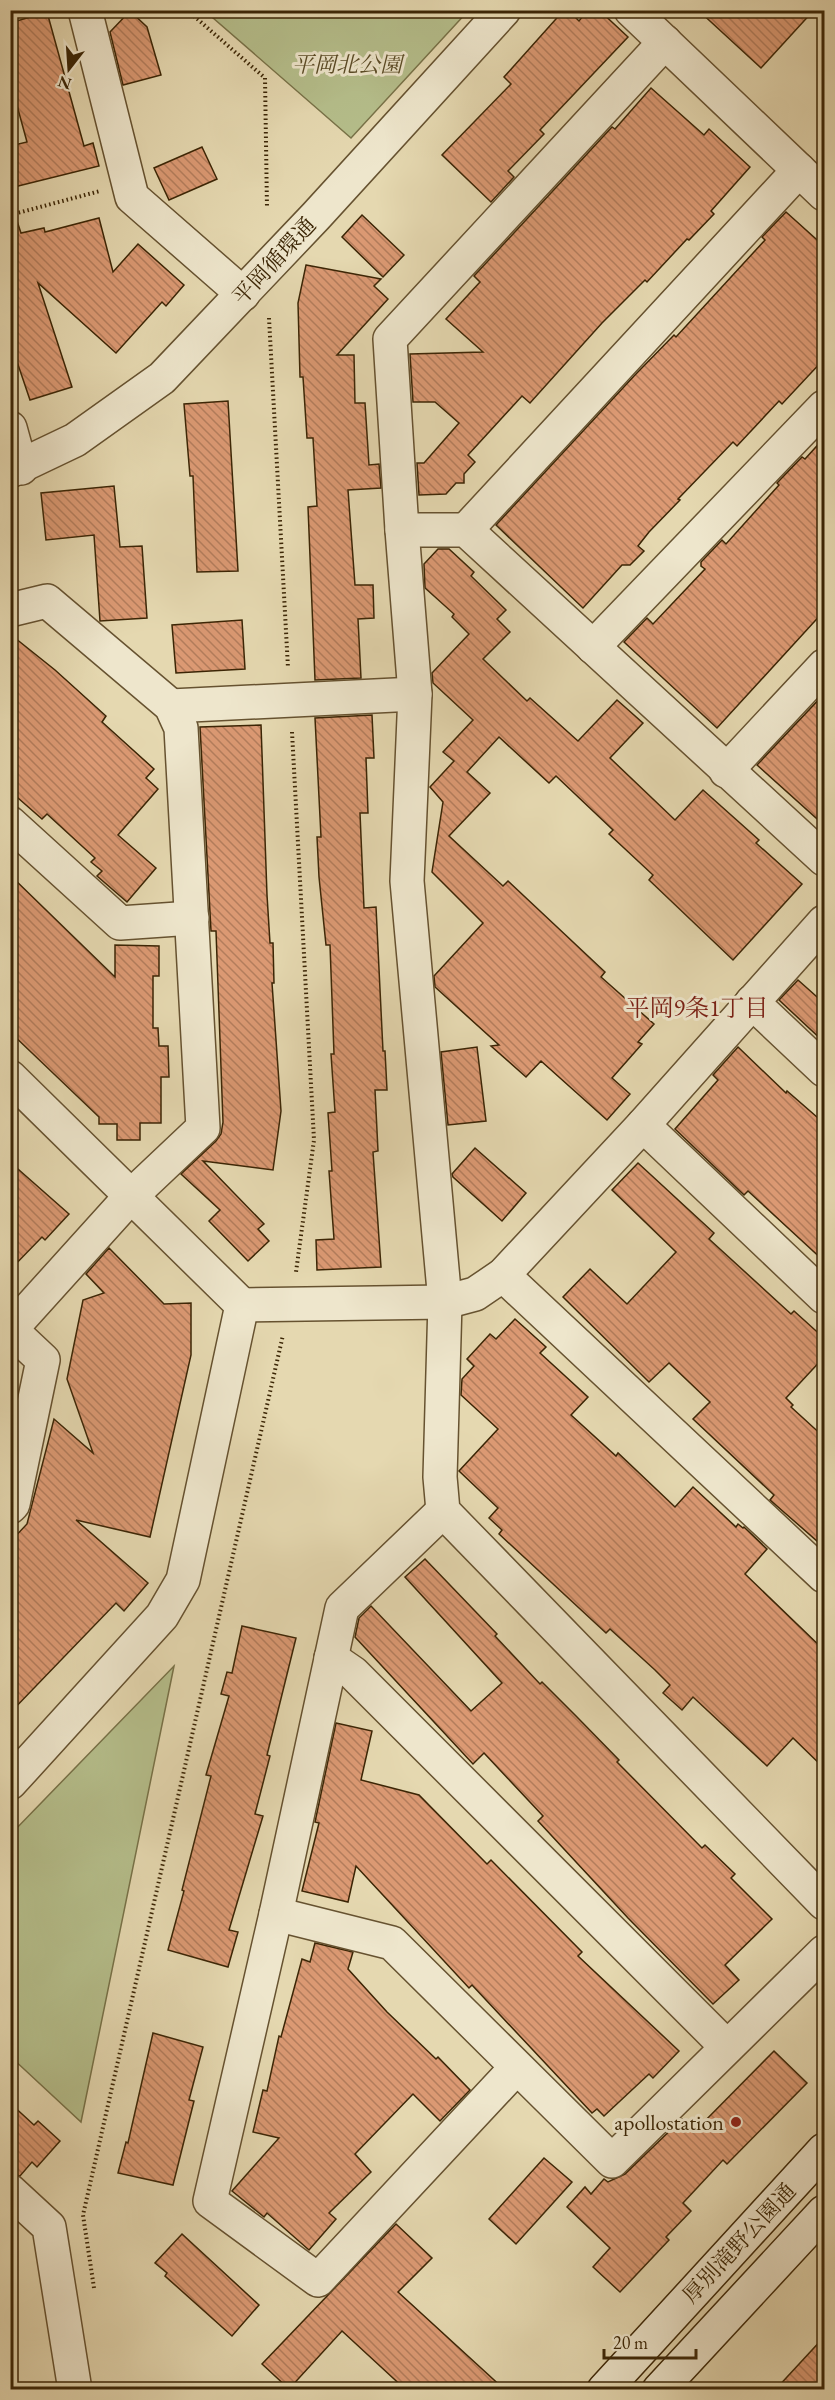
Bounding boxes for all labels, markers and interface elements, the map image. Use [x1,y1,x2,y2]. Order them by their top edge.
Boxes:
north arrow [39,39,99,99]
park label: 平岡北公園 [292,50,405,79]
text: N [55,71,74,95]
street label: 平岡循環通 [226,211,322,311]
district label: 平岡9条1丁目 [625,992,769,1023]
place label: apollostation [614,2108,724,2137]
marker: apollostation [729,2115,743,2129]
street label: 厚別滝野公園通 [676,2177,802,2309]
scale bar [604,2322,696,2360]
text: 20 m [613,2331,648,2354]

